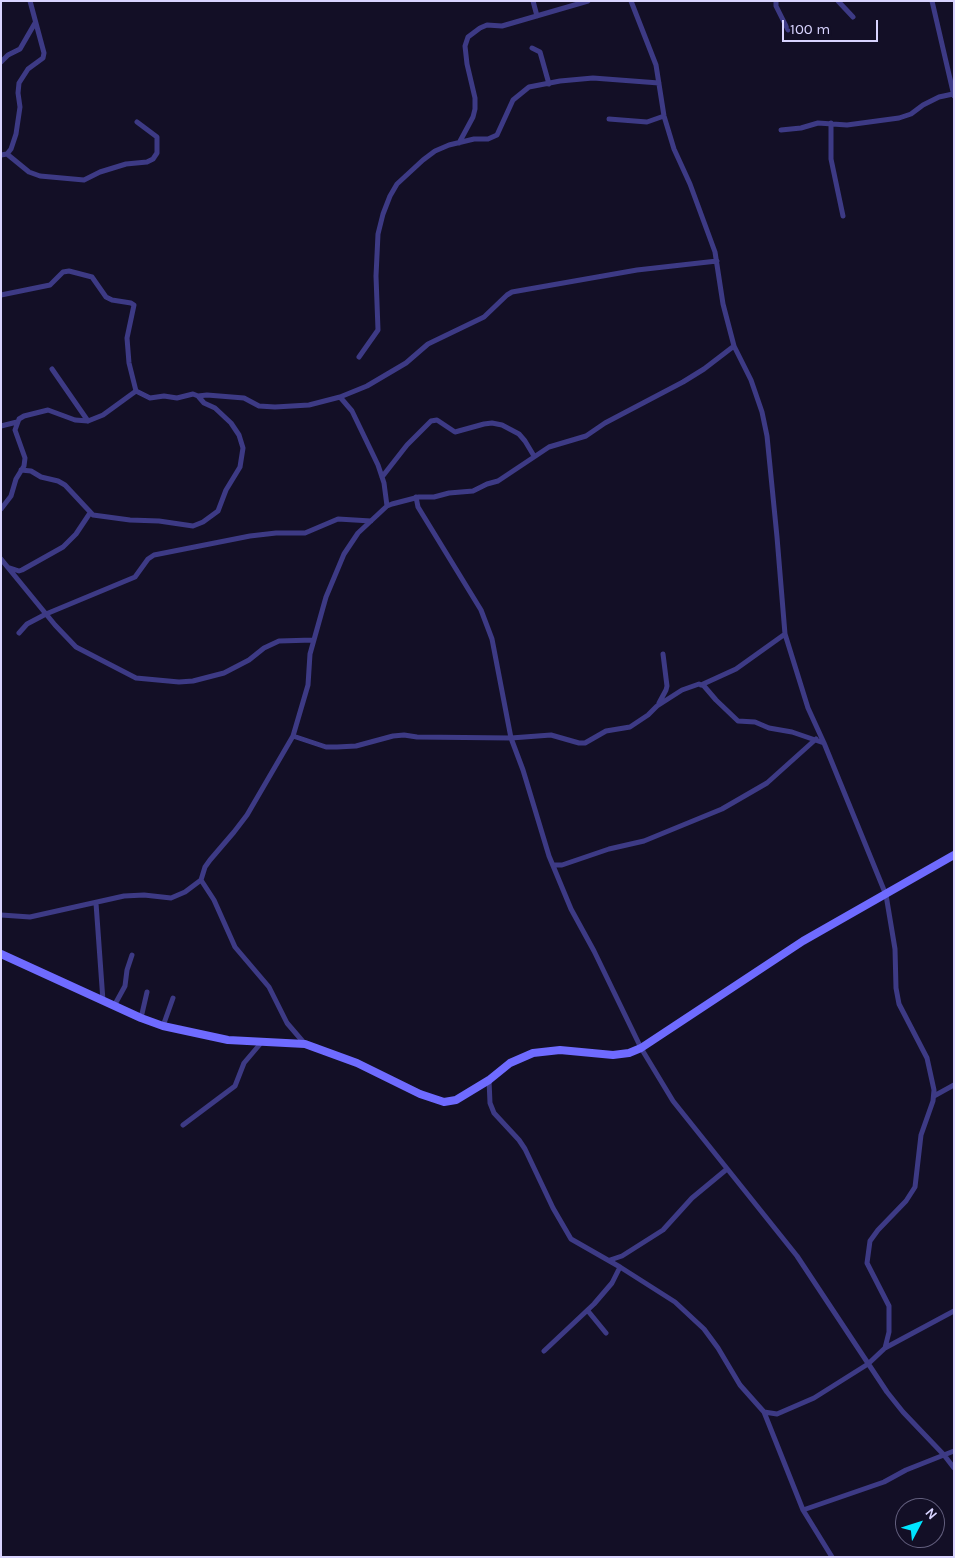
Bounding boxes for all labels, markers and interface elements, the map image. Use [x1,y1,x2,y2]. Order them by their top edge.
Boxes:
scale bar [785,10,881,42]
text: 100 m [790,20,830,38]
north arrow [895,1498,945,1548]
text: N [921,1504,941,1523]

